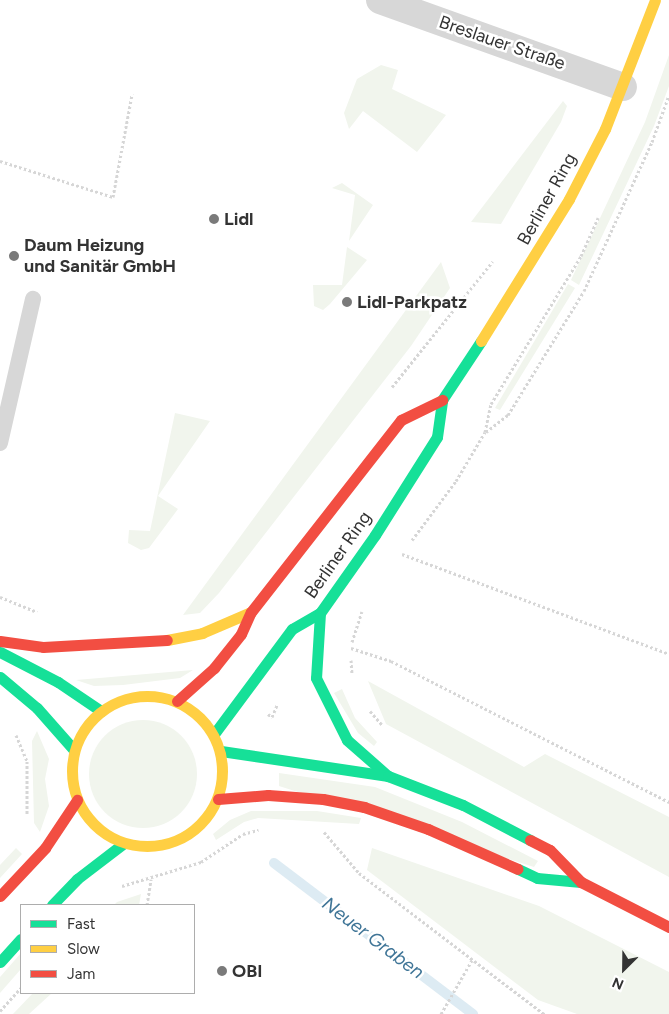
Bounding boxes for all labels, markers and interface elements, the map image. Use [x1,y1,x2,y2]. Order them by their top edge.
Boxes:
street label: Breslauer Straße [436,11,568,75]
street label: Berliner Ring [513,149,581,249]
place label: Lidl [224,208,254,230]
marker: Lidl [208,213,220,225]
place label: Daum Heizung und Sanitär GmbH [24,235,176,278]
marker: Daum Heizung und Sanitär GmbH [8,250,20,262]
place label: Lidl-Parkpatz [357,291,467,313]
marker: Lidl-Parkpatz [341,296,353,308]
street label: Berliner Ring [300,507,376,603]
water label: Neuer Graben [318,892,428,984]
legend [20,904,195,994]
text: Fast [67,915,95,933]
text: Slow [67,940,100,958]
north arrow [599,944,649,994]
place label: OBI [232,960,262,982]
text: Jam [67,965,95,983]
marker: OBI [216,965,228,977]
text: N [610,973,626,993]

